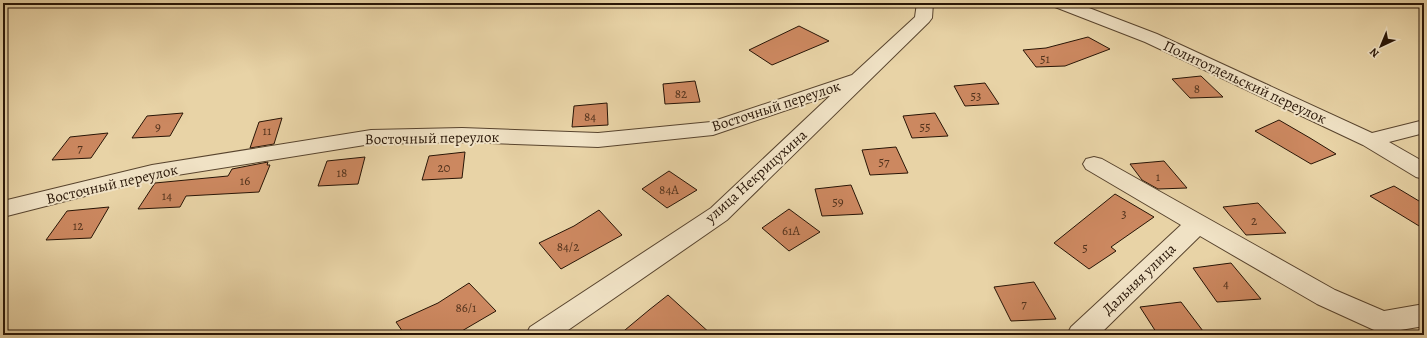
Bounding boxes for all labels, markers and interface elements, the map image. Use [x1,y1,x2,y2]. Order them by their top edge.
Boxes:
north arrow [1361,26,1401,66]
street label: Политотдельский переулок [1160,35,1330,129]
text: N [1366,45,1382,61]
house number: 51 [1040,50,1051,67]
street label: Восточный переулок [709,76,843,136]
house number: 8 [1194,80,1200,97]
house number: 82 [675,85,687,102]
house number: 53 [971,87,982,104]
house number: 84 [584,108,596,125]
house number: 9 [155,118,161,135]
house number: 55 [919,118,931,135]
house number: 11 [263,122,272,139]
street label: улица Некрицухина [700,125,811,228]
street label: Восточный переулок [365,127,500,149]
house number: 7 [77,139,83,156]
house number: 57 [878,153,890,170]
street label: Восточный переулок [44,159,180,209]
house number: 20 [437,159,451,176]
house number: 18 [337,164,347,181]
house number: 1 [1156,168,1161,185]
house number: 16 [240,172,250,189]
house number: 84А [659,181,679,198]
house number: 14 [162,187,172,204]
house number: 59 [832,193,844,210]
house number: 3 [1121,205,1127,222]
house number: 2 [1251,212,1257,229]
house number: 12 [73,217,83,234]
house number: 61А [782,222,800,239]
house number: 84/2 [557,238,579,255]
house number: 5 [1082,239,1088,256]
street label: Дальняя улица [1098,239,1180,319]
house number: 4 [1223,275,1229,292]
house number: 7 [1021,295,1027,312]
house number: 86/1 [455,299,477,316]

